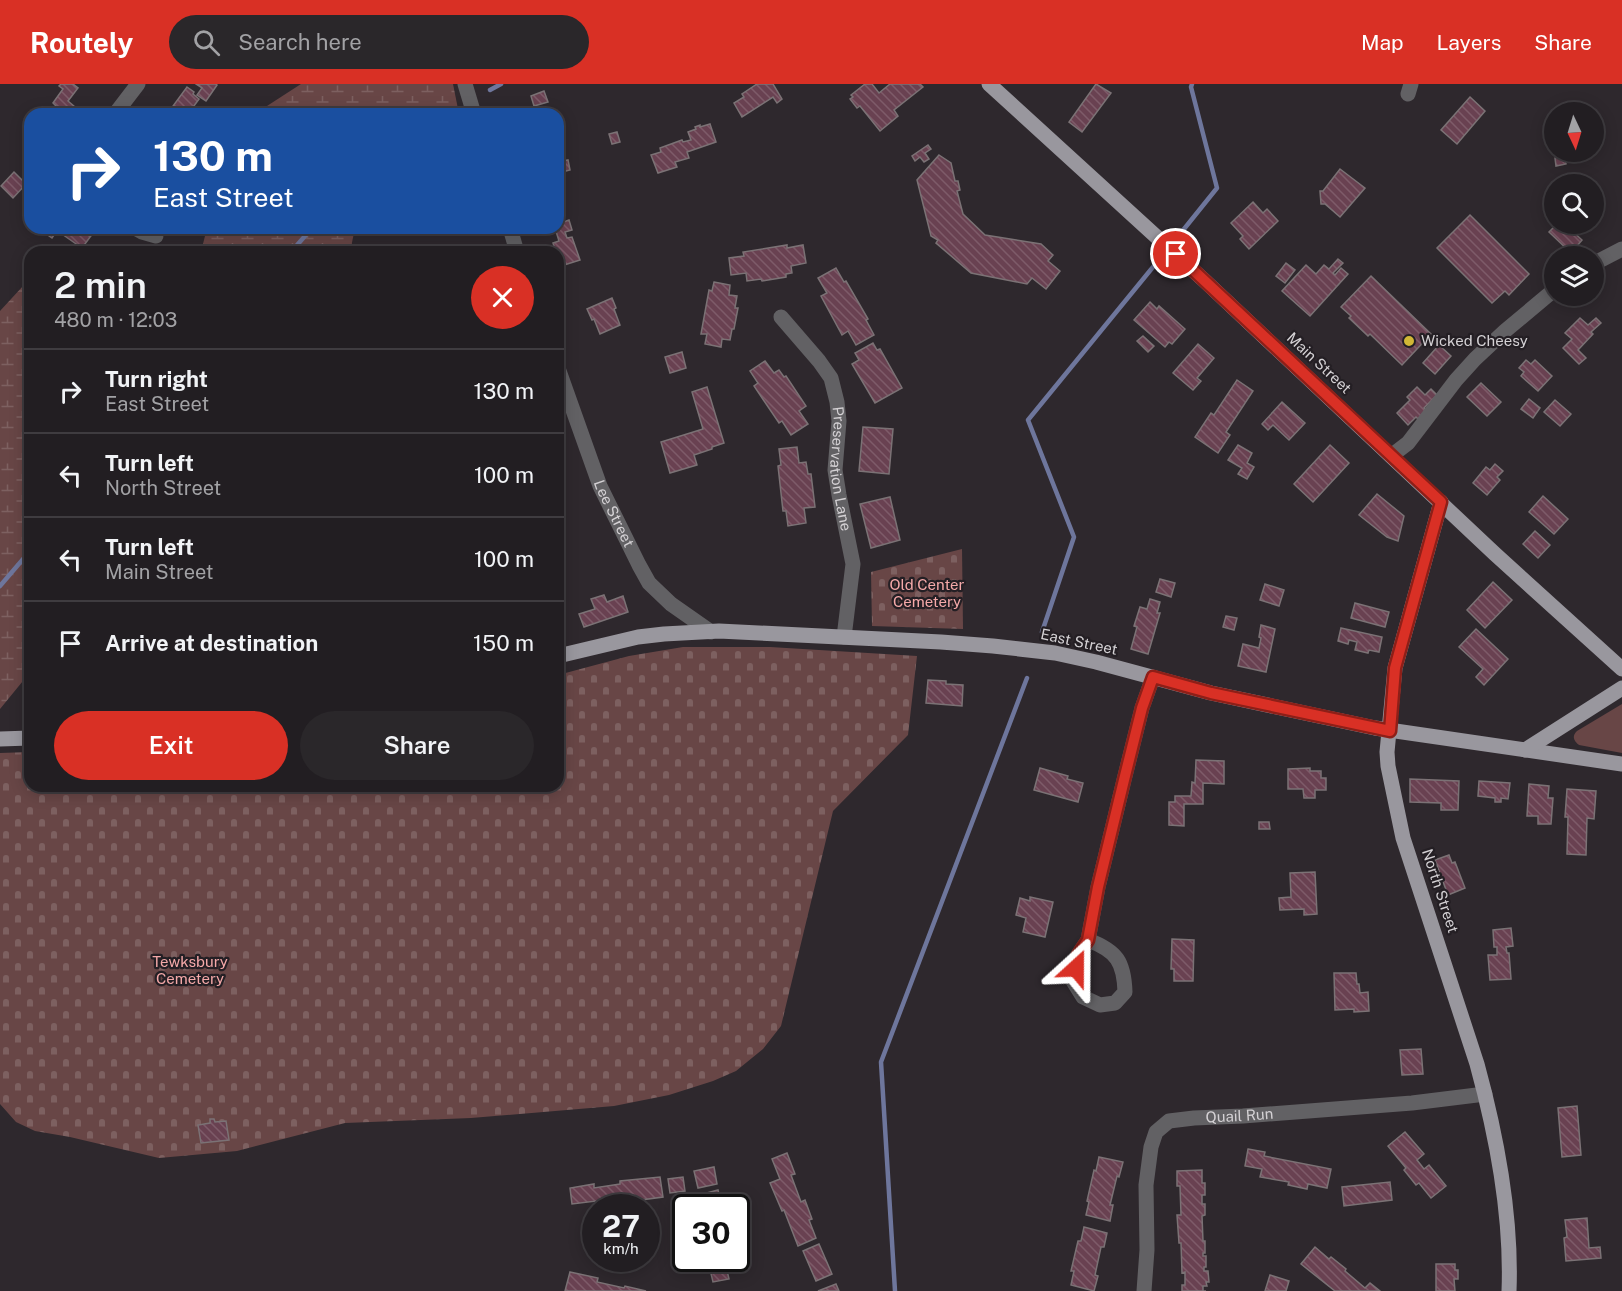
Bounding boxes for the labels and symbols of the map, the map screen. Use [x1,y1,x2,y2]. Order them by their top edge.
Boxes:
north arrow [1544,102,1604,162]
pin [1150,228,1201,279]
street label: Main Street [1284,329,1355,397]
place label: Wicked Cheesy [1421,332,1528,349]
marker: Wicked Cheesy [1402,334,1416,348]
street label: Preservation Lane [827,406,855,532]
street label: Lee Street [591,478,638,550]
park label: Old Center Cemetery [890,576,965,610]
street label: East Street [1039,625,1119,658]
street label: North Street [1419,847,1462,935]
position arrow [1044,936,1108,1000]
park label: Tewksbury Cemetery [152,953,228,987]
street label: Quail Run [1205,1105,1274,1126]
speed limit sign: 30 [672,1194,750,1272]

